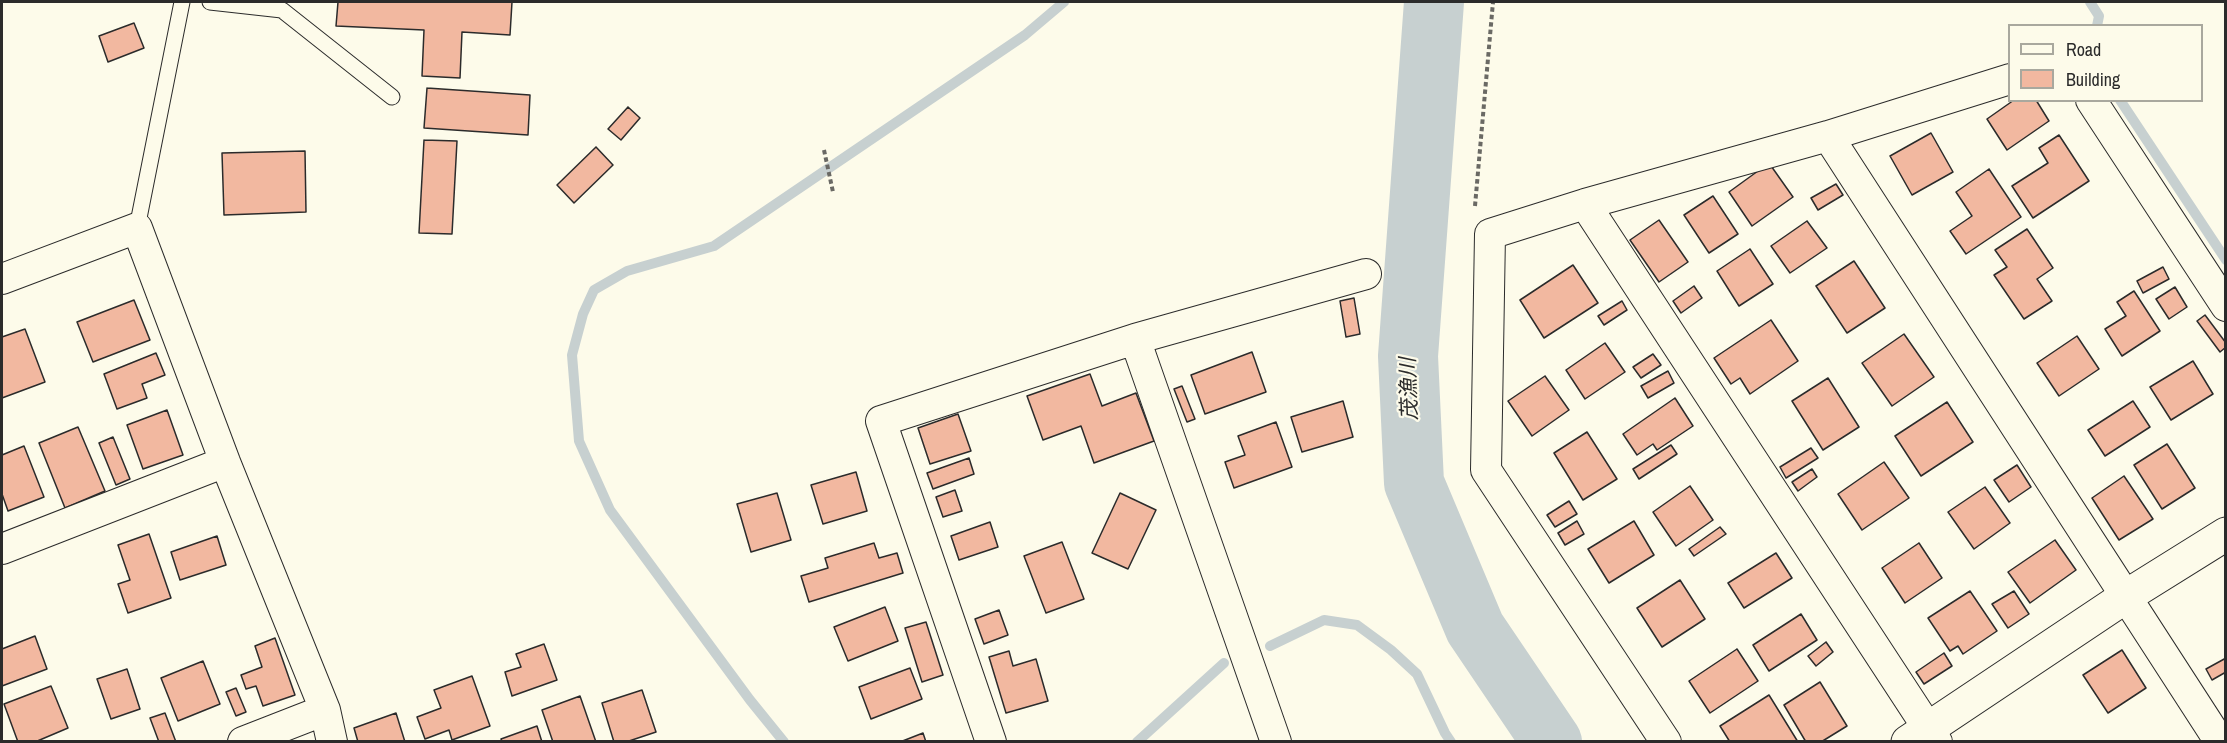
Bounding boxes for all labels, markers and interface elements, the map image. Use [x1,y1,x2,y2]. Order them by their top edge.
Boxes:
legend [2008,24,2203,102]
text: Road [2066,37,2101,62]
text: Building [2066,67,2120,92]
water label: 茂漁川 [1396,357,1424,421]

